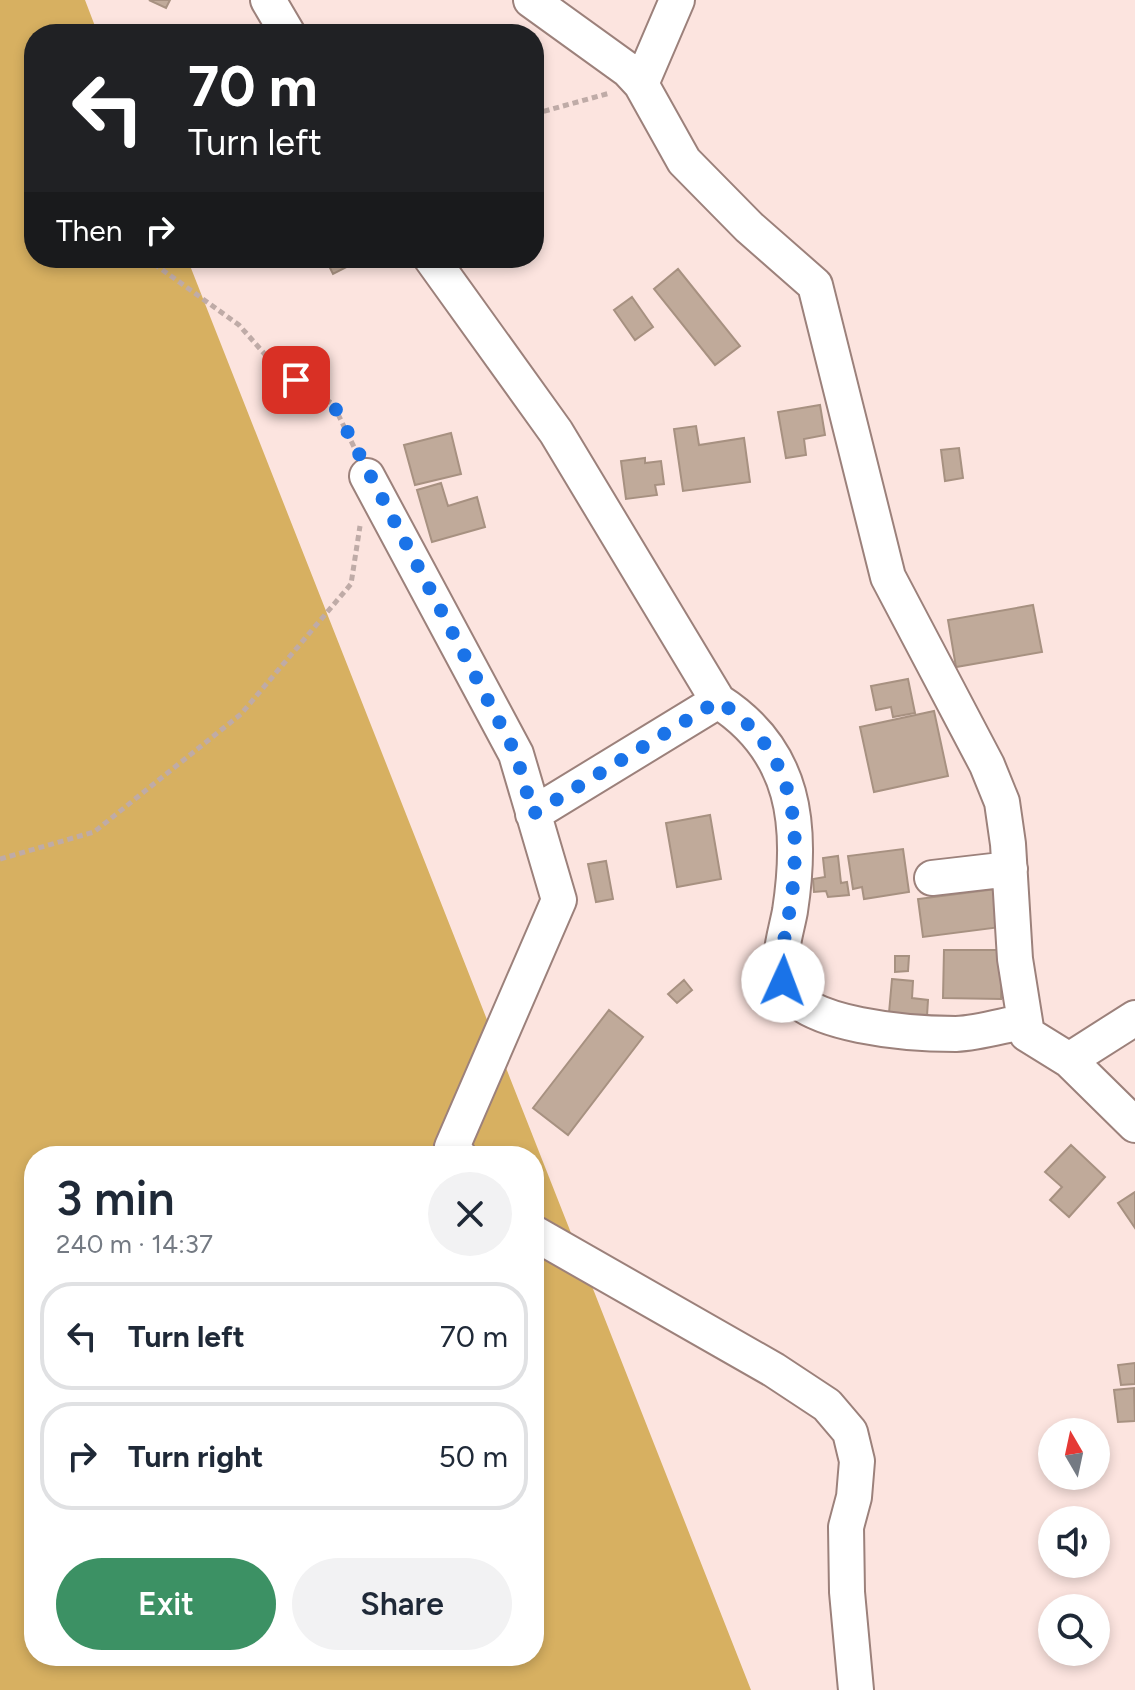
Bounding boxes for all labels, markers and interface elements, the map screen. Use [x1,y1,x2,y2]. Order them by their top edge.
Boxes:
text: 70 m [188,53,318,120]
icon: left [56,56,160,160]
text: Turn left [188,121,322,164]
icon: right [138,208,182,252]
text: Then [56,212,122,249]
pin [262,346,330,414]
icon: arrive [274,358,318,402]
position arrow [741,939,825,1023]
text: 3 min [56,1169,175,1227]
button: close [428,1172,512,1256]
text: 240 m · 14:37 [56,1228,213,1260]
icon: left [60,1314,104,1358]
text: Turn left [128,1318,245,1355]
text: 70 m [440,1318,508,1355]
north arrow [1038,1418,1110,1490]
map controls [1038,1418,1110,1666]
icon: right [60,1434,104,1478]
text: Turn right [128,1438,263,1475]
text: 50 m [439,1438,508,1475]
button: sound [1038,1506,1110,1578]
button: Exit [56,1558,276,1650]
button: Share [292,1558,512,1650]
button: search [1038,1594,1110,1666]

